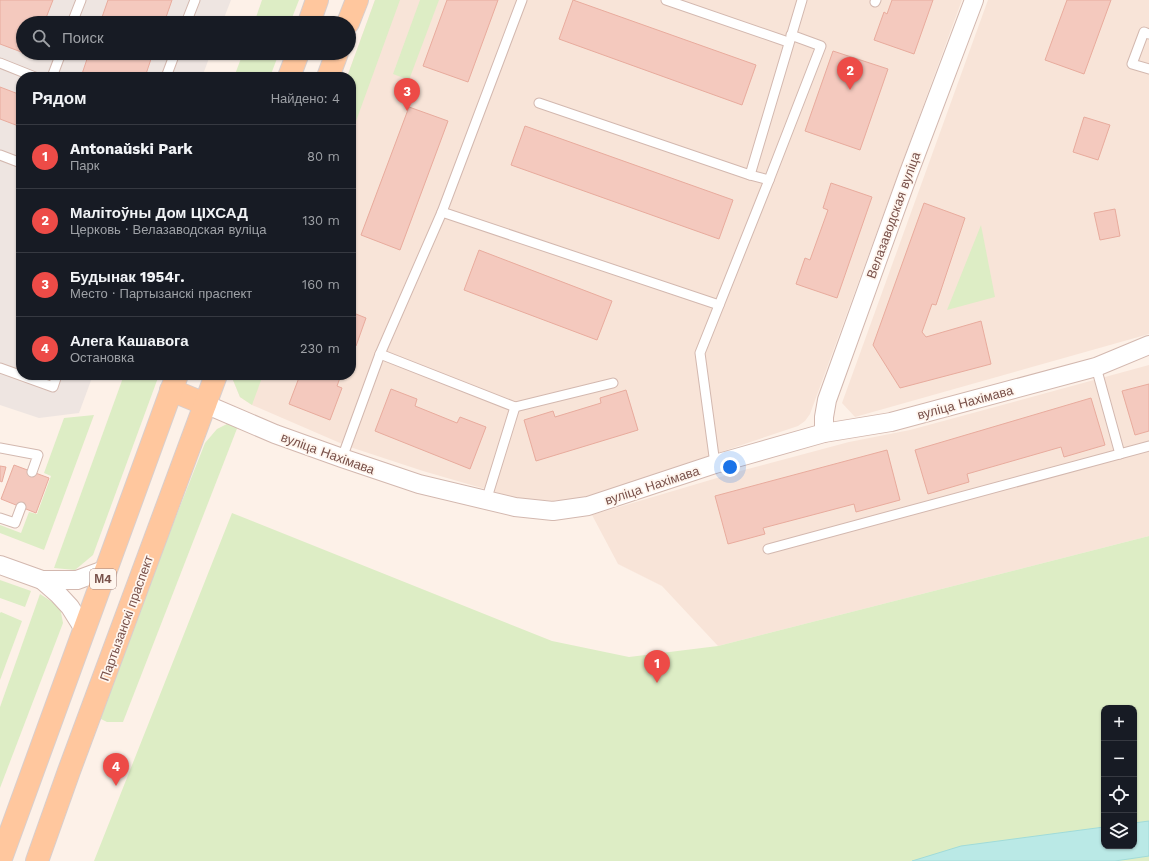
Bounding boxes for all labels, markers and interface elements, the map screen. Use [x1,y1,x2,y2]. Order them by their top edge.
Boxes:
search box [16,16,356,60]
icon: search [30,27,52,49]
text: Поиск [62,29,104,47]
pin: 2 [837,57,863,90]
pin: 3 [394,78,420,111]
text: Рядом [32,88,87,108]
text: Найдено: 4 [271,91,340,106]
text: Antonaŭski Park [70,140,193,158]
text: 1 [42,149,48,164]
text: 80 m [307,149,340,164]
street label: Велазаводская вуліца [864,149,924,281]
text: Парк [70,158,100,173]
text: Малітоўны Дом ЦІХСАД [70,204,248,222]
text: 2 [41,213,49,228]
text: 130 m [302,213,340,228]
text: Церковь · Велазаводская вуліца [70,222,266,237]
text: Будынак 1954г. [70,268,185,286]
text: 3 [41,277,49,292]
text: 160 m [302,277,340,292]
text: Место · Партызанскі праспект [70,286,252,301]
text: Алега Кашавога [70,332,189,350]
text: 4 [41,341,49,356]
text: 230 m [300,341,340,356]
text: Остановка [70,350,134,365]
street label: вуліца Нахімава [916,382,1015,422]
street label: вуліца Нахімава [279,430,377,478]
your location [720,457,740,477]
street label: вуліца Нахімава [603,463,702,508]
street label: Партызанскі праспект [97,553,156,683]
road number: М4 [90,569,116,589]
pin: 1 [644,650,670,683]
map controls [1101,705,1137,849]
button: + [1101,705,1137,741]
button: − [1101,741,1137,777]
pin: 4 [103,753,129,786]
button: locate [1101,777,1137,813]
button: layers [1101,813,1137,849]

